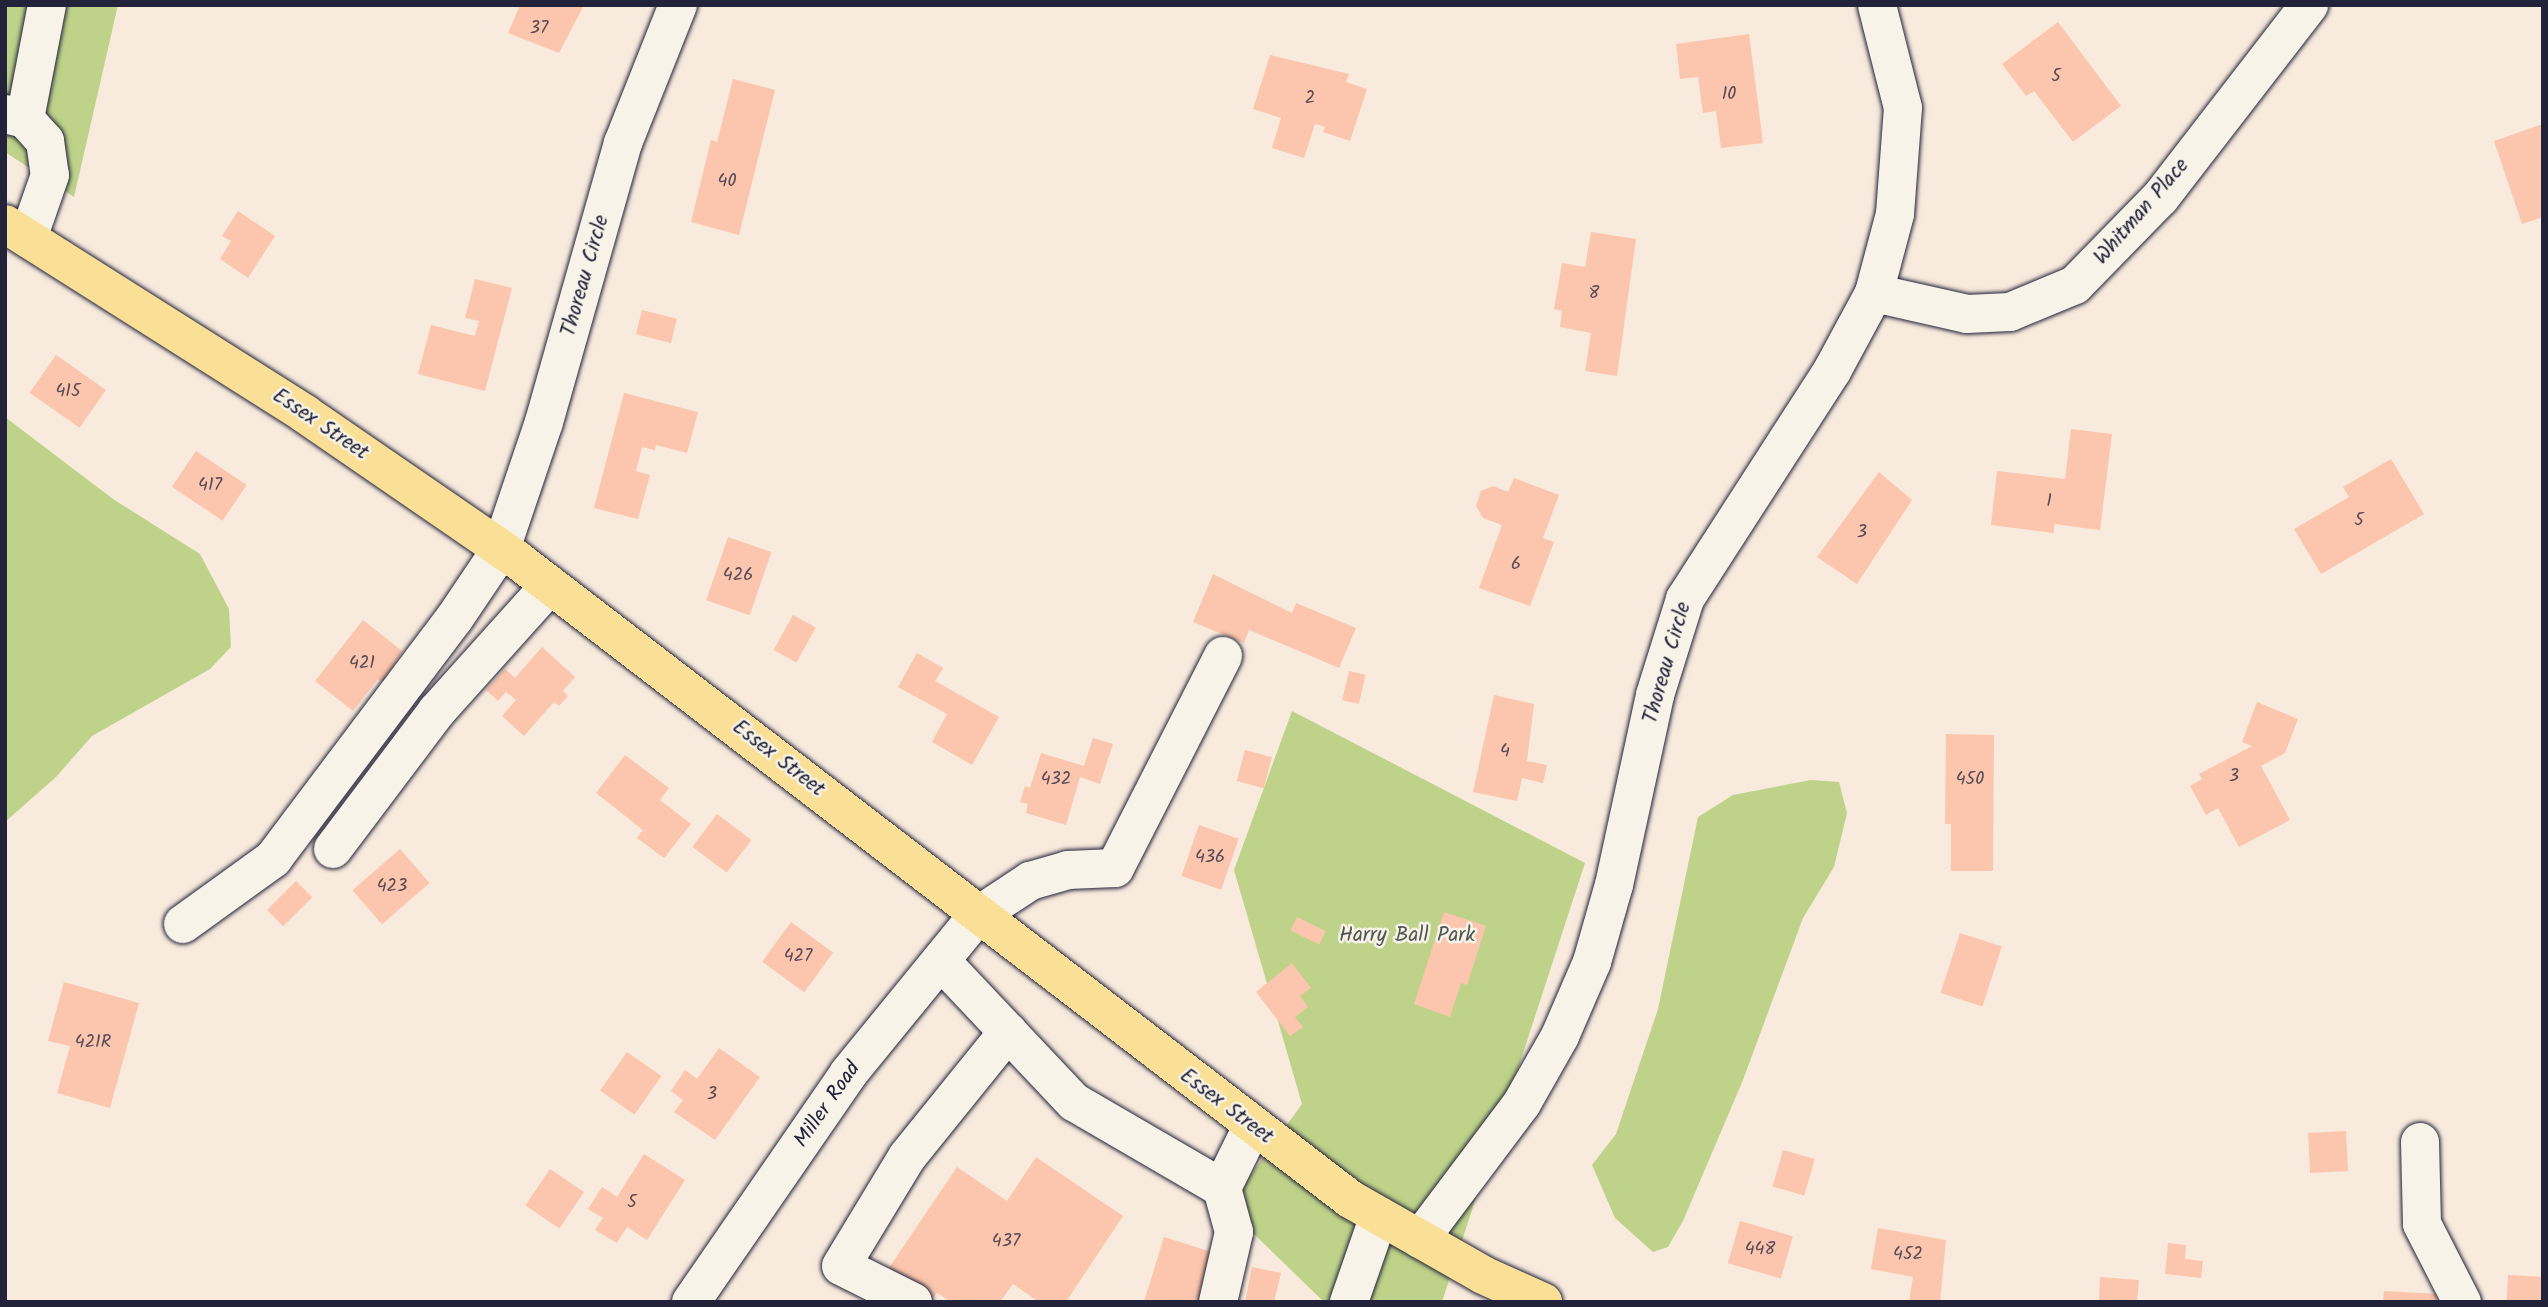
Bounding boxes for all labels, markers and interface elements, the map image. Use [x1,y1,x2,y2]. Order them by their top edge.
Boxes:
house number: 37 [530,18,548,40]
house number: 5 [2051,66,2061,88]
house number: 10 [1722,84,1736,106]
house number: 2 [1305,88,1315,110]
street label: Whitman Place [2089,154,2195,270]
house number: 40 [718,171,736,193]
street label: Thoreau Circle [557,212,615,340]
house number: 8 [1589,283,1599,305]
house number: 415 [55,381,81,403]
street label: Essex Street [267,384,373,466]
house number: 417 [198,475,222,497]
house number: 1 [2046,491,2052,513]
house number: 5 [2354,510,2364,532]
house number: 3 [1857,522,1867,544]
house number: 6 [1511,554,1521,576]
house number: 426 [723,565,753,587]
street label: Thoreau Circle [1639,599,1697,727]
house number: 421 [349,653,375,675]
street label: Essex Street [727,715,829,803]
house number: 4 [1500,741,1510,763]
house number: 3 [2229,766,2239,788]
house number: 432 [1041,769,1071,791]
house number: 450 [1956,769,1984,791]
house number: 436 [1195,847,1225,869]
house number: 423 [377,876,407,898]
park label: Harry Ball Park [1339,923,1475,949]
house number: 427 [784,946,812,968]
house number: 421R [75,1032,111,1054]
street label: Miller Road [789,1057,867,1153]
street label: Essex Street [1174,1064,1278,1150]
house number: 3 [707,1084,717,1106]
house number: 5 [627,1192,637,1214]
house number: 437 [992,1231,1020,1253]
house number: 448 [1745,1239,1775,1261]
house number: 452 [1893,1244,1923,1266]

